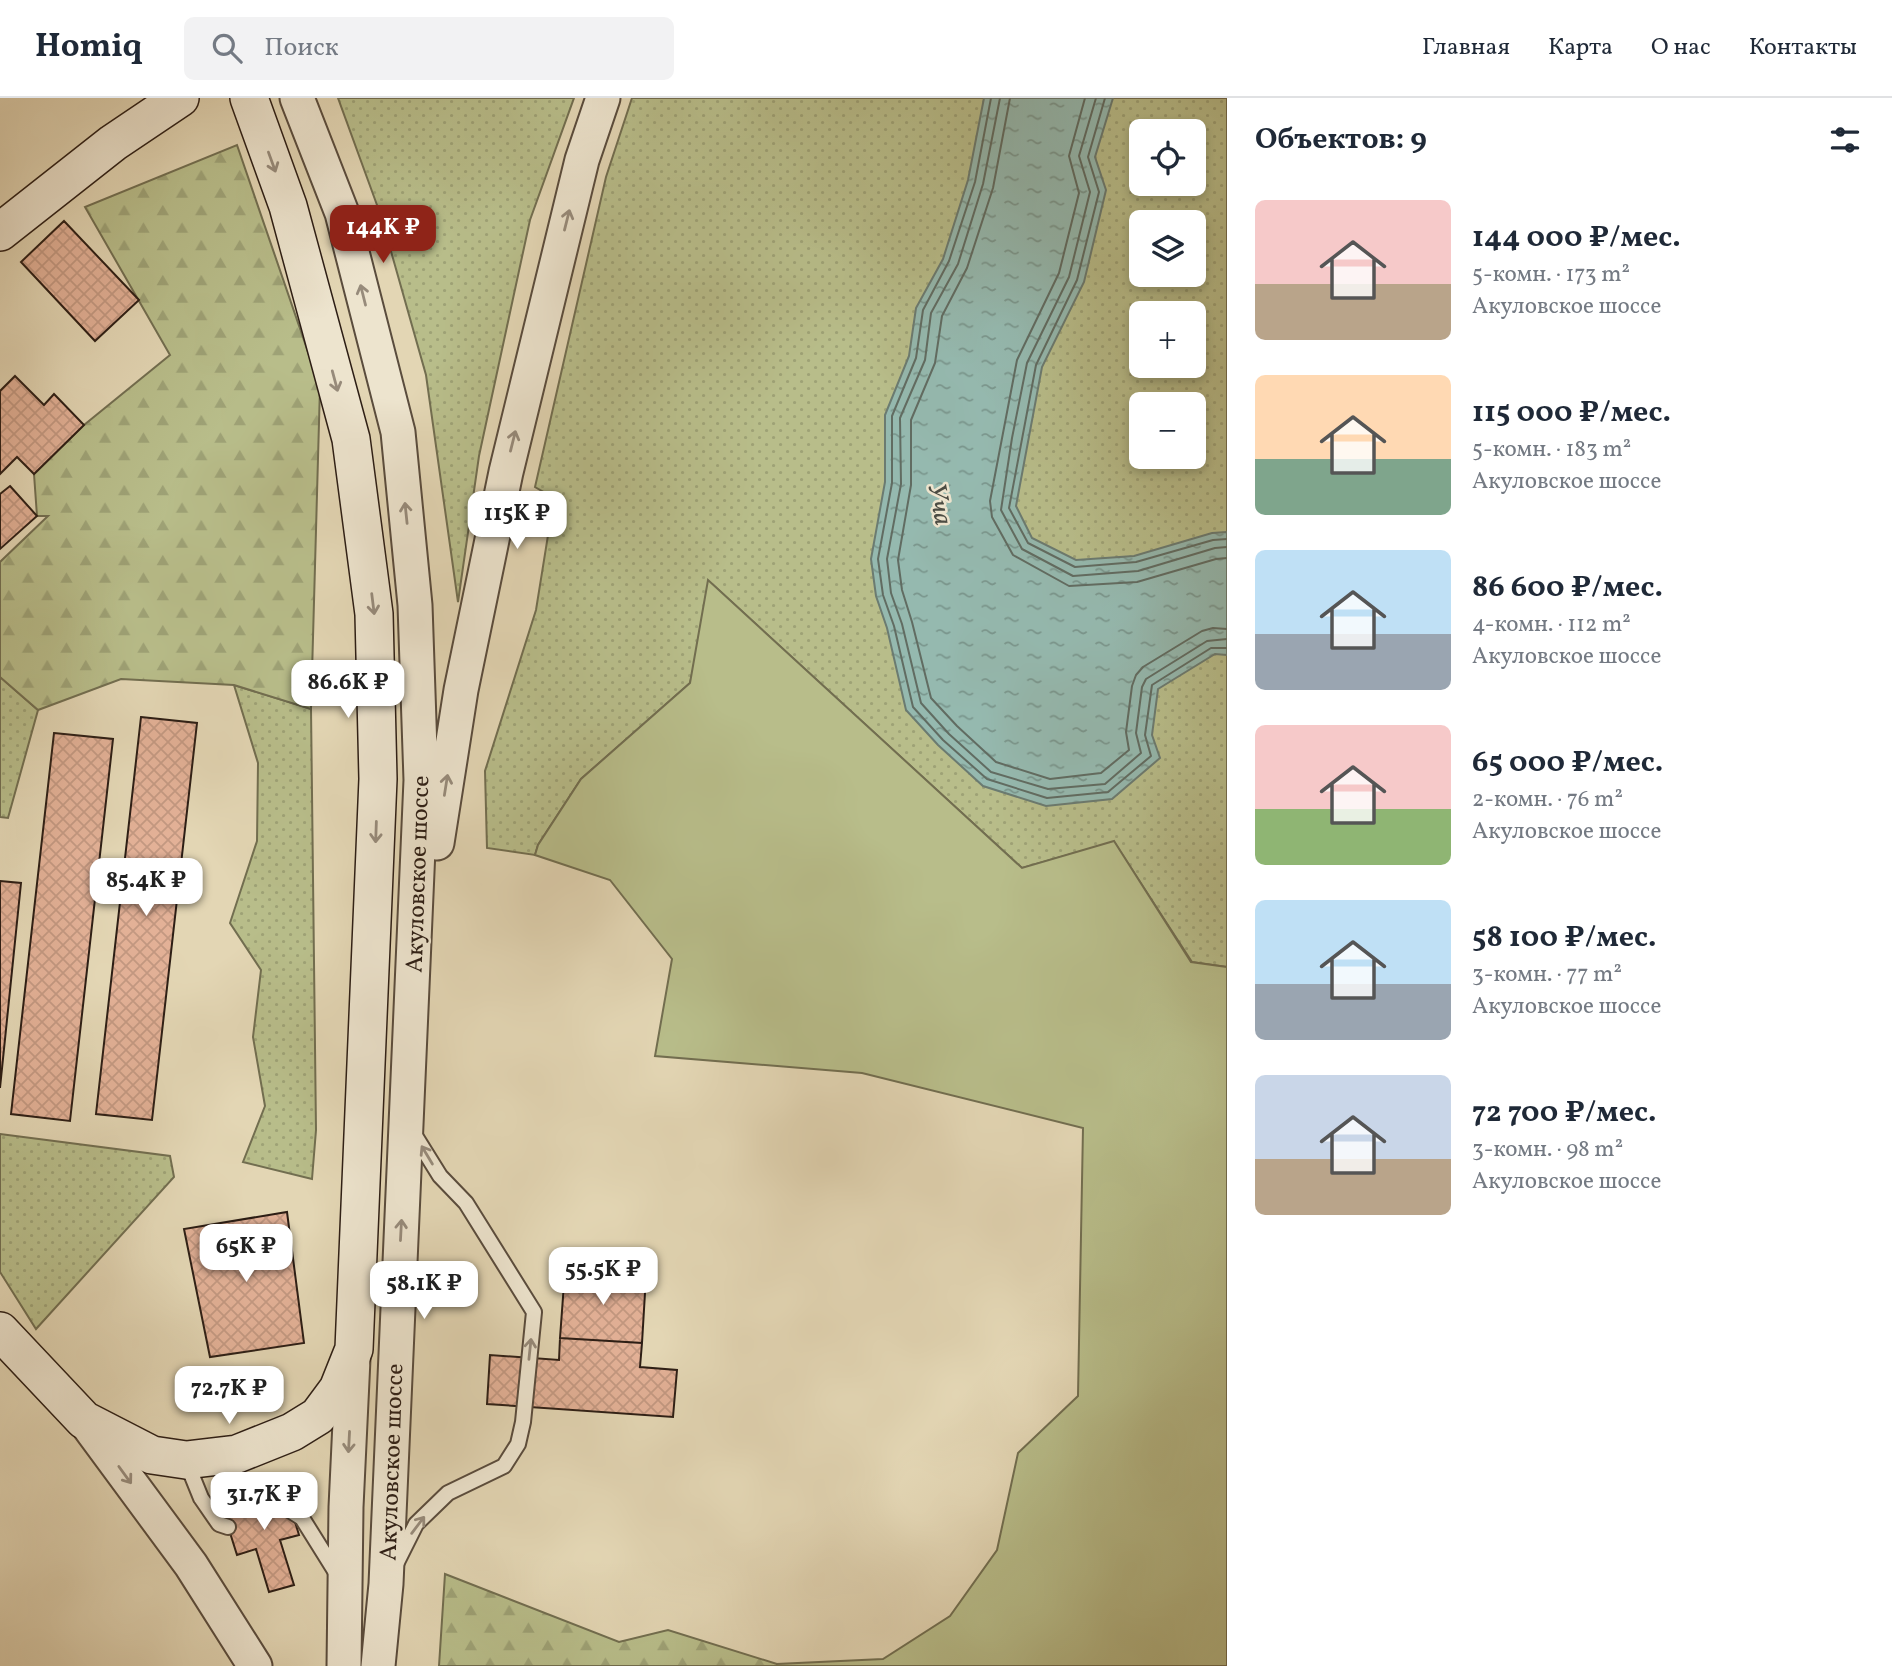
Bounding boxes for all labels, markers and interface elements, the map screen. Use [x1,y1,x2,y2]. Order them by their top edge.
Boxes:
search box [184,17,674,80]
text: Homiq [35,25,142,71]
icon: search [208,29,246,67]
text: Поиск [264,30,339,66]
text: Главная [1422,31,1510,65]
text: Карта [1548,31,1613,65]
text: О нас [1651,31,1711,65]
text: Контакты [1749,31,1857,65]
map controls [1129,119,1206,469]
button: locate [1129,119,1206,196]
text: Объектов: 9 [1255,119,1427,161]
icon: filters [1826,121,1864,159]
one-way arrow [267,151,279,173]
pin: 144K ₽ [326,206,440,265]
one-way arrow [561,209,574,232]
button: layers [1129,210,1206,287]
text: 144K ₽ [346,212,420,244]
text: 144 000 ₽/мес. [1472,217,1681,259]
icon: home [1311,228,1395,312]
text: 5-комн. · 173 m² [1472,259,1630,291]
one-way arrow [356,284,369,307]
text: Акуловское шоссе [1472,291,1661,323]
button: + [1129,301,1206,378]
one-way arrow [329,369,342,391]
button: − [1129,392,1206,469]
text: 115 000 ₽/мес. [1472,392,1671,434]
icon: home [1311,403,1395,487]
one-way arrow [507,430,520,453]
text: 5-комн. · 183 m² [1472,434,1631,466]
text: Акуловское шоссе [1472,466,1661,498]
water label: Уча [917,480,961,528]
pin: 115K ₽ [460,491,574,551]
text: 115K ₽ [484,498,550,530]
one-way arrow [399,503,412,525]
text: 86 600 ₽/мес. [1472,567,1663,609]
icon: home [1311,578,1395,662]
one-way arrow [366,593,379,615]
text: 4-комн. · 112 m² [1472,609,1631,641]
text: Акуловское шоссе [1472,641,1661,673]
pin: 86.6K ₽ [283,660,413,720]
text: 86.6K ₽ [307,667,389,699]
text: 65 000 ₽/мес. [1472,742,1663,784]
icon: home [1311,753,1395,837]
one-way arrow [440,774,453,797]
street label: Акуловское шоссе [399,775,439,973]
text: 2-комн. · 76 m² [1472,784,1623,816]
text: Акуловское шоссе [1472,816,1661,848]
one-way arrow [369,820,382,843]
pin: 85.4K ₽ [81,858,211,918]
text: 85.4K ₽ [106,865,186,897]
text: 58 100 ₽/мес. [1472,917,1656,959]
icon: home [1311,928,1395,1012]
text: 3-комн. · 77 m² [1472,959,1622,991]
text: Акуловское шоссе [1472,991,1661,1023]
text: 72 700 ₽/мес. [1472,1092,1657,1134]
icon: home [1311,1103,1395,1187]
text: 3-комн. · 98 m² [1472,1134,1623,1166]
one-way arrow [420,1146,434,1166]
text: Акуловское шоссе [1472,1166,1661,1198]
one-way arrow [395,1218,408,1241]
pin: 65K ₽ [197,1224,295,1284]
text: 65K ₽ [216,1231,276,1263]
pin: 55.5K ₽ [538,1248,668,1307]
text: 55.5K ₽ [565,1254,641,1286]
pin: 58.1K ₽ [359,1262,489,1321]
text: 58.1K ₽ [386,1268,462,1300]
one-way arrow [524,1338,537,1361]
street label: Акуловское шоссе [373,1363,413,1561]
pin: 72.7K ₽ [164,1366,294,1426]
text: 72.7K ₽ [191,1373,267,1405]
one-way arrow [342,1430,355,1453]
one-way arrow [118,1465,132,1484]
pin: 31.7K ₽ [199,1472,329,1532]
text: 31.7K ₽ [227,1479,301,1511]
one-way arrow [411,1516,426,1534]

